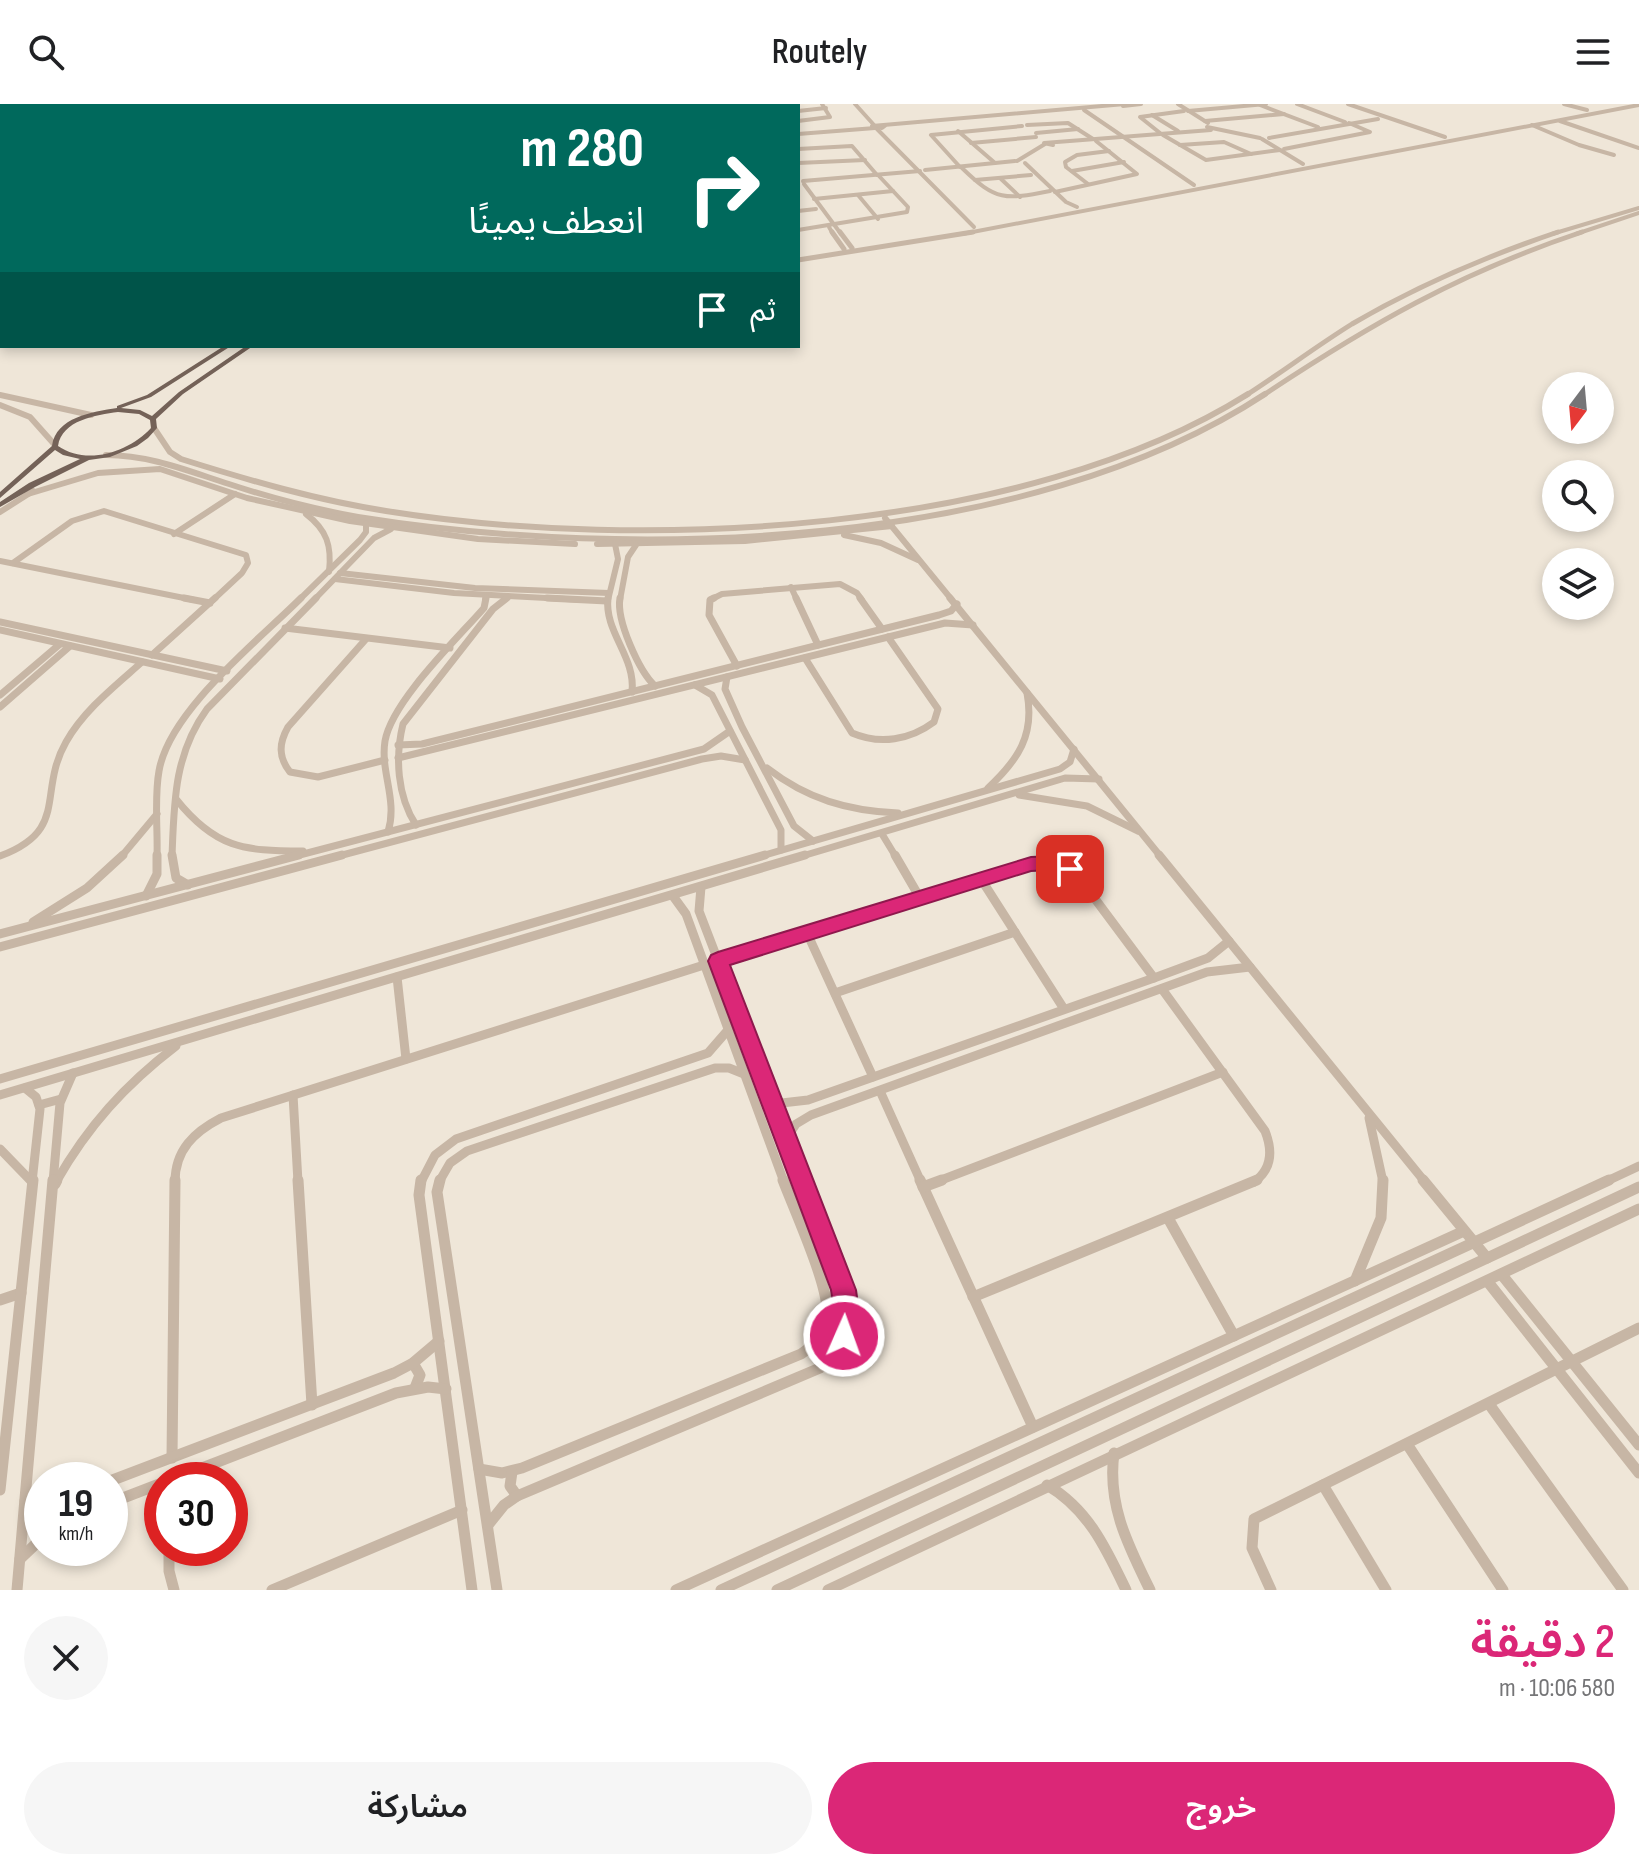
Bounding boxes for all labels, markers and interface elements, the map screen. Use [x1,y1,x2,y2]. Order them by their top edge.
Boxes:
icon: search [24,30,68,74]
icon: menu [1571,30,1615,74]
text: Routely [772,31,867,74]
text: 280 m [520,116,644,183]
icon: right [672,136,776,240]
text: انعطف يمينًا [468,201,644,244]
icon: arrive [690,288,734,332]
text: ثم [750,293,776,329]
north arrow [1542,372,1614,444]
map controls [1542,372,1614,620]
button: search [1542,460,1614,532]
button: layers [1542,548,1614,620]
pin [1036,835,1104,903]
icon: arrive [1048,847,1092,891]
position arrow [802,1294,886,1378]
speed limit sign: 30 [144,1462,248,1566]
text: 19 [59,1480,93,1528]
text: km/h [59,1522,93,1546]
text: 2 دقيقة [1471,1614,1615,1671]
button: close [24,1616,108,1700]
text: 580 m · 10:06 [1499,1673,1615,1704]
button: مشاركة [24,1762,812,1854]
button: خروج [828,1762,1615,1854]

